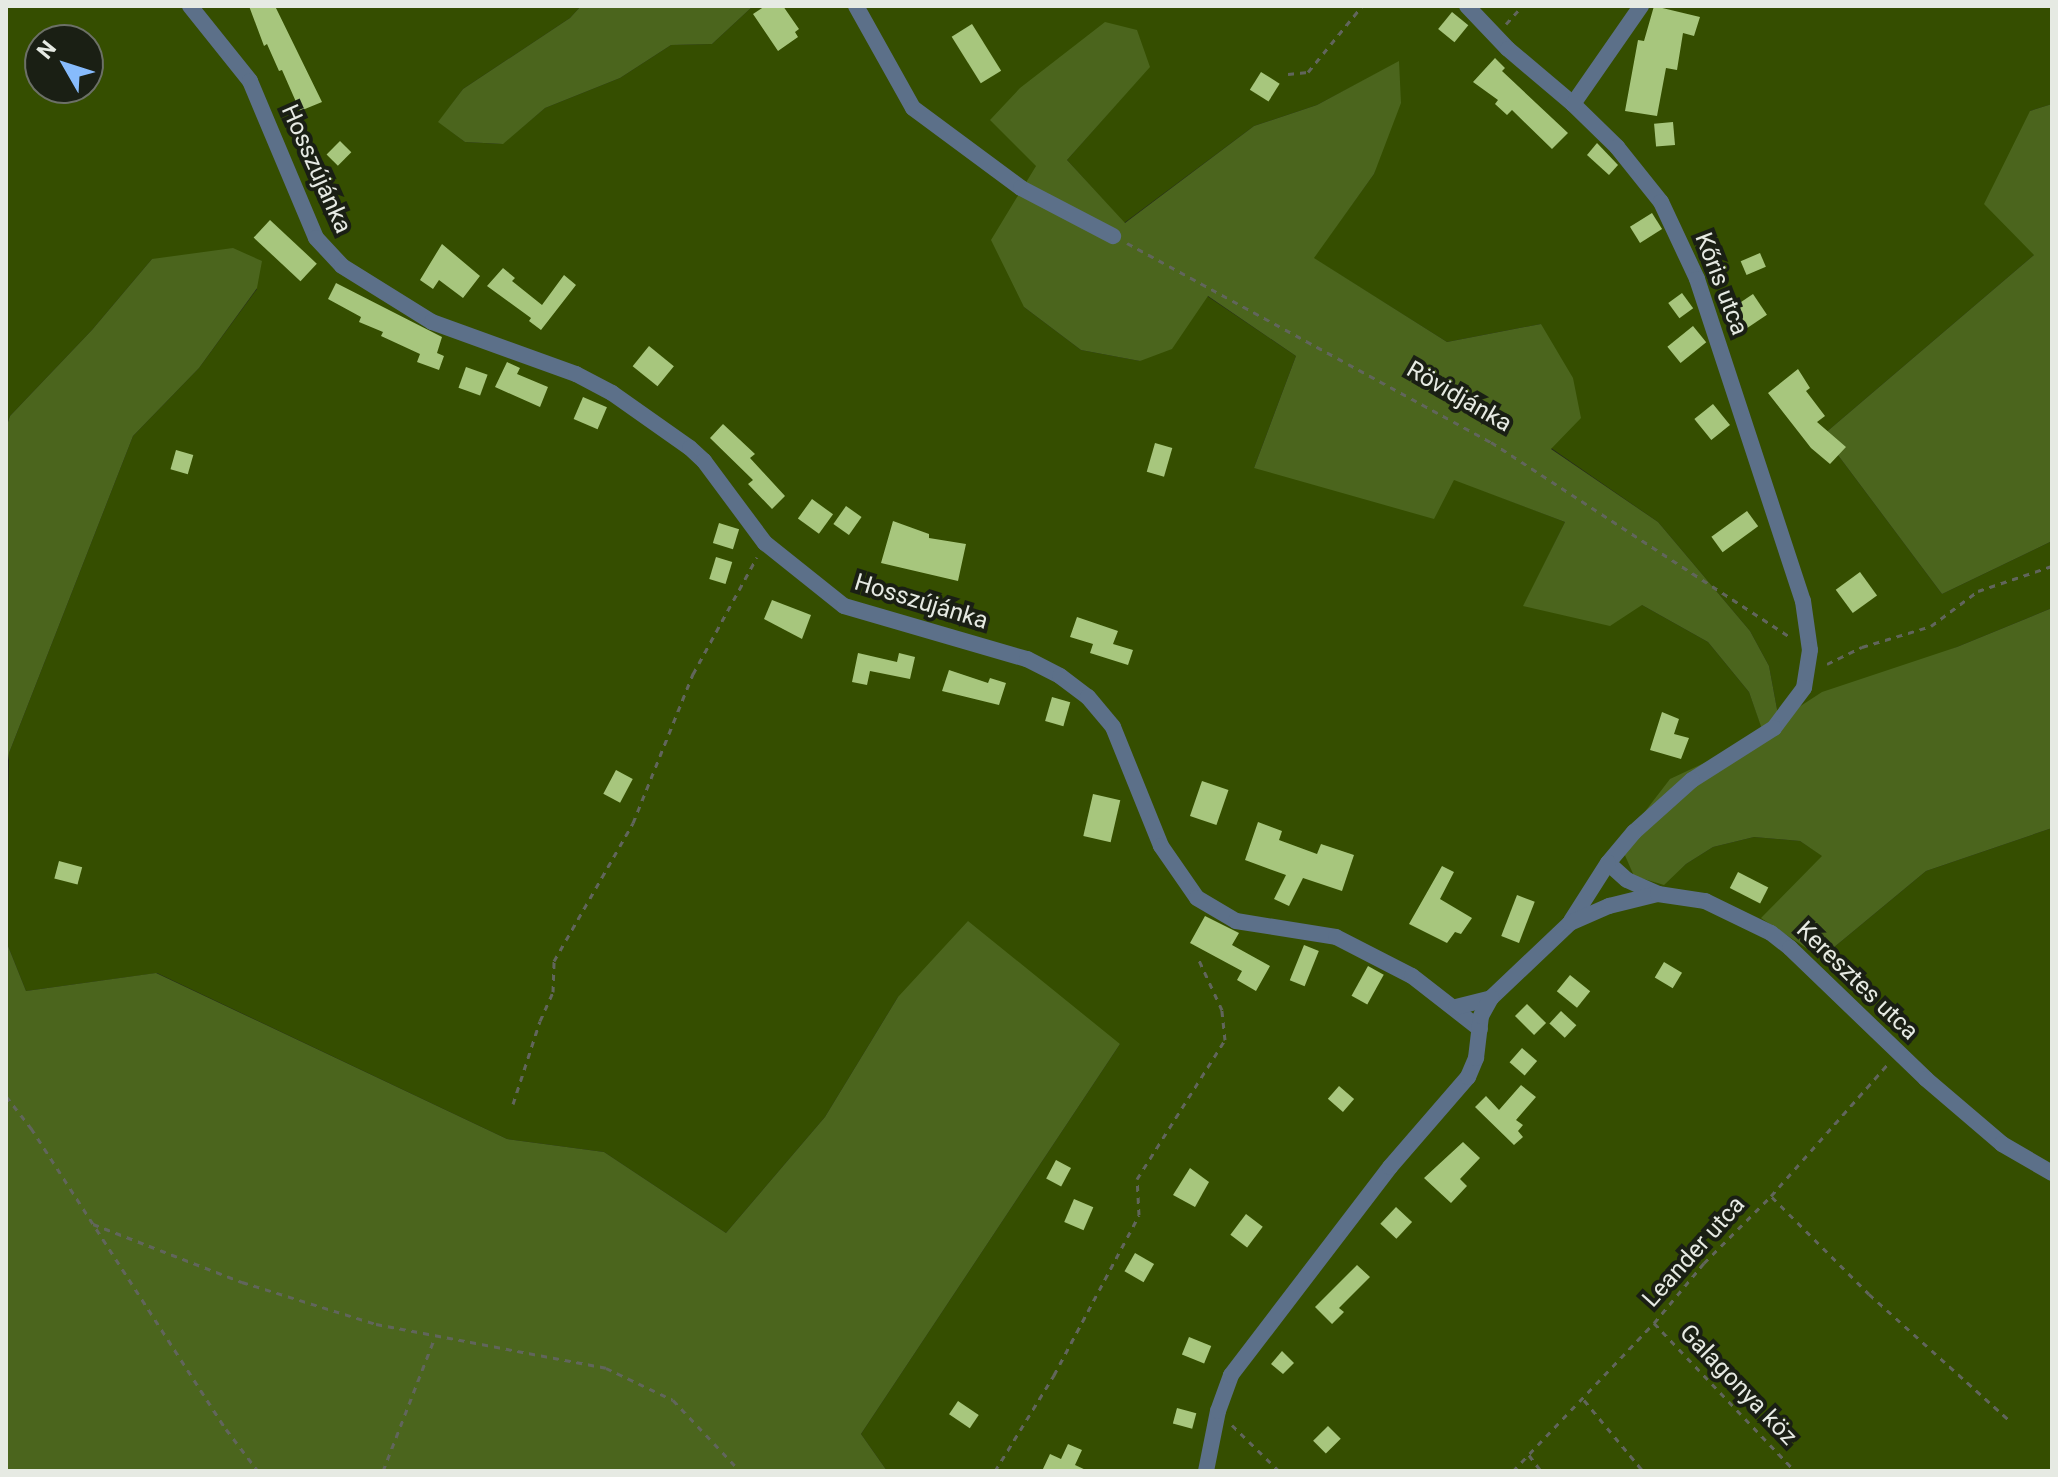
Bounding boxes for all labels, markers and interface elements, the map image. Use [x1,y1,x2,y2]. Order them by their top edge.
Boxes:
north arrow [24,24,104,104]
text: N [32,36,61,64]
street label: Hosszújánka [275,100,357,238]
street label: Kőris utca [1688,229,1754,339]
street label: Rövidjánka [1401,355,1517,439]
street label: Hosszújánka [851,568,991,636]
street label: Keresztes utca [1790,916,1924,1046]
street label: Leander utca [1637,1191,1751,1313]
street label: Galagonya köz [1673,1319,1803,1451]

